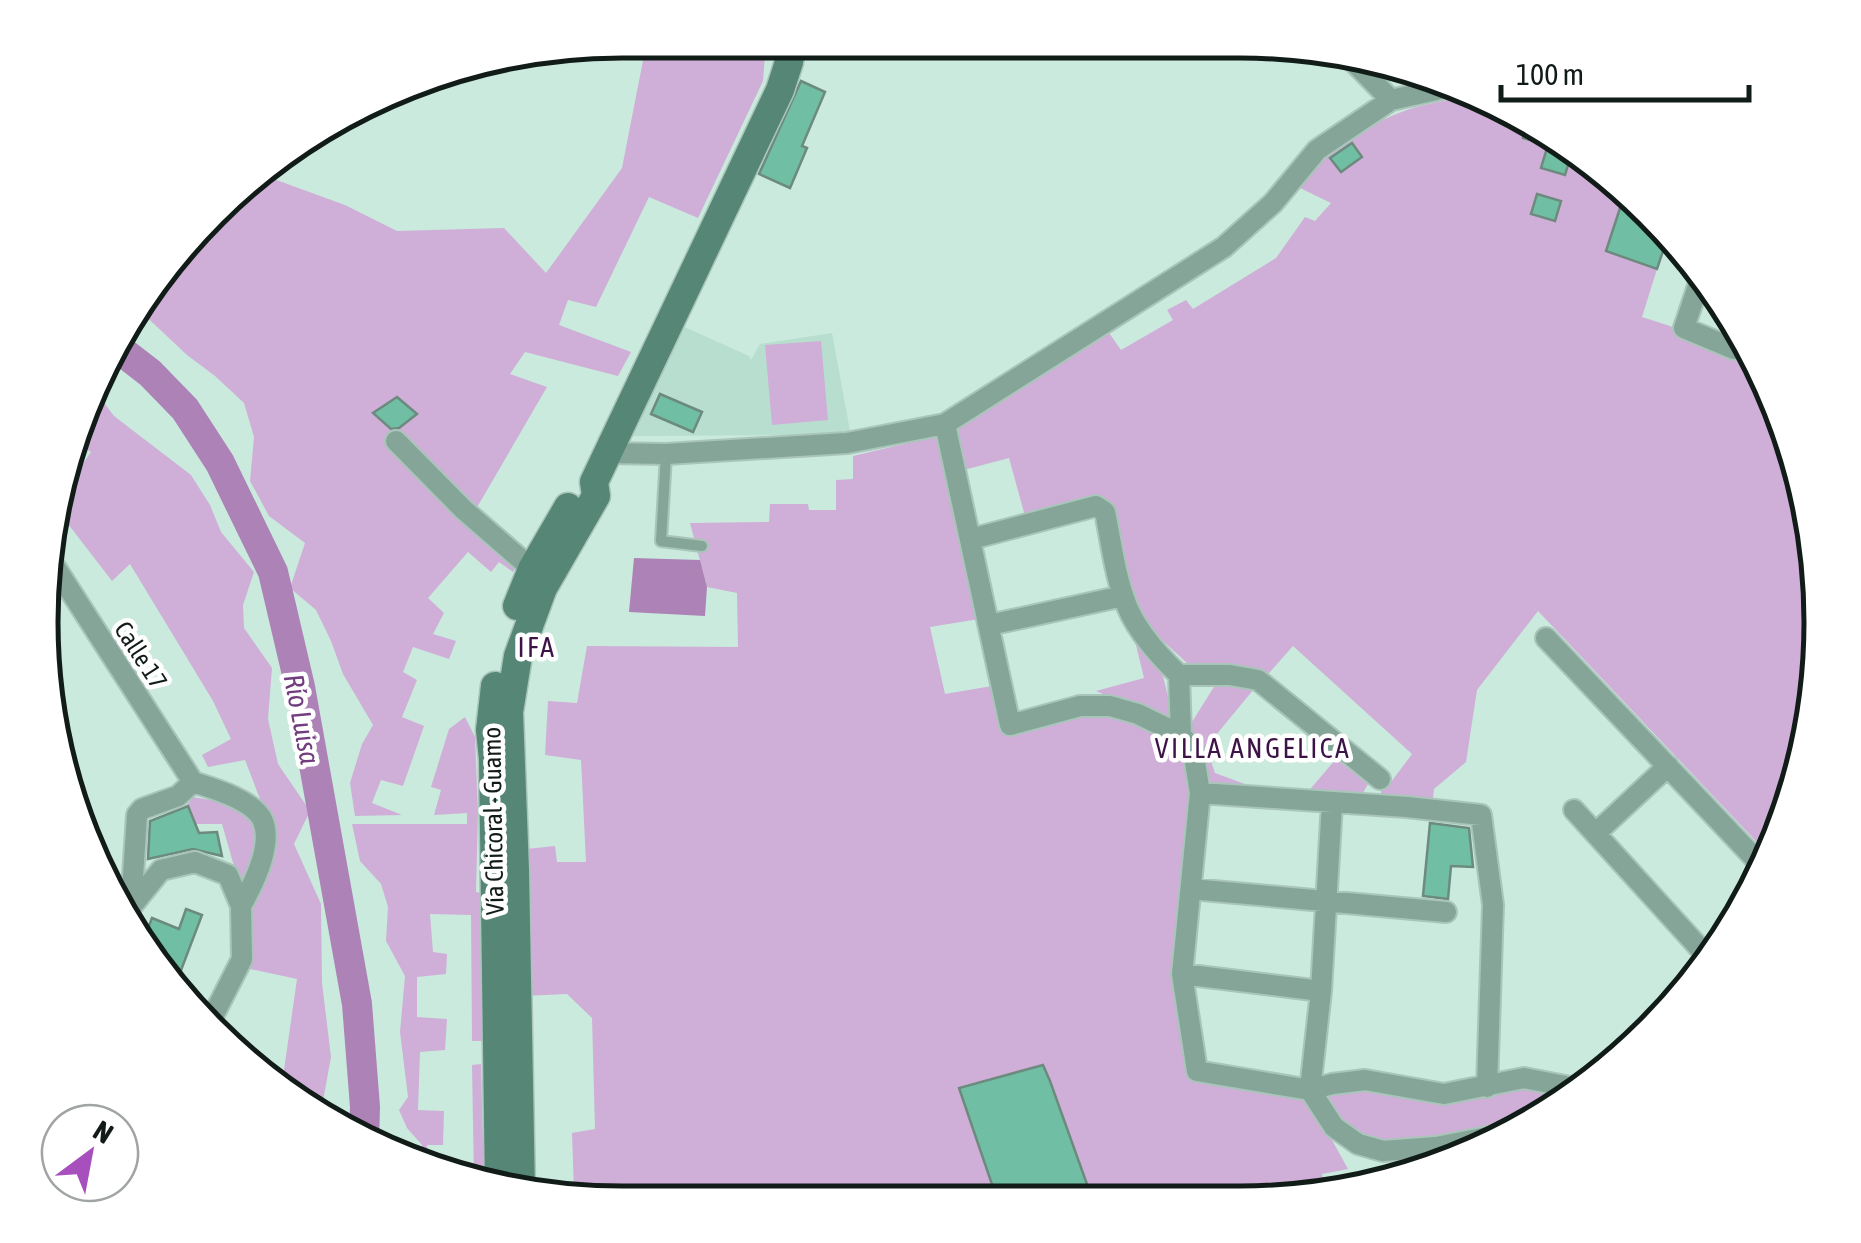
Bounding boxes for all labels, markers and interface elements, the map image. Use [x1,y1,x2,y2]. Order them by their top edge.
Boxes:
scale bar [1501,40,1748,102]
text: 100 m [1516,57,1584,91]
street label: Calle 17 [109,616,173,694]
district label: IFA [517,631,557,663]
water label: Río Luisa [278,671,326,767]
street label: Vía Chicoral - Guamo [477,727,509,915]
district label: VILLA ANGELICA [1155,732,1351,764]
north arrow [40,1103,140,1203]
text: N [88,1114,119,1150]

